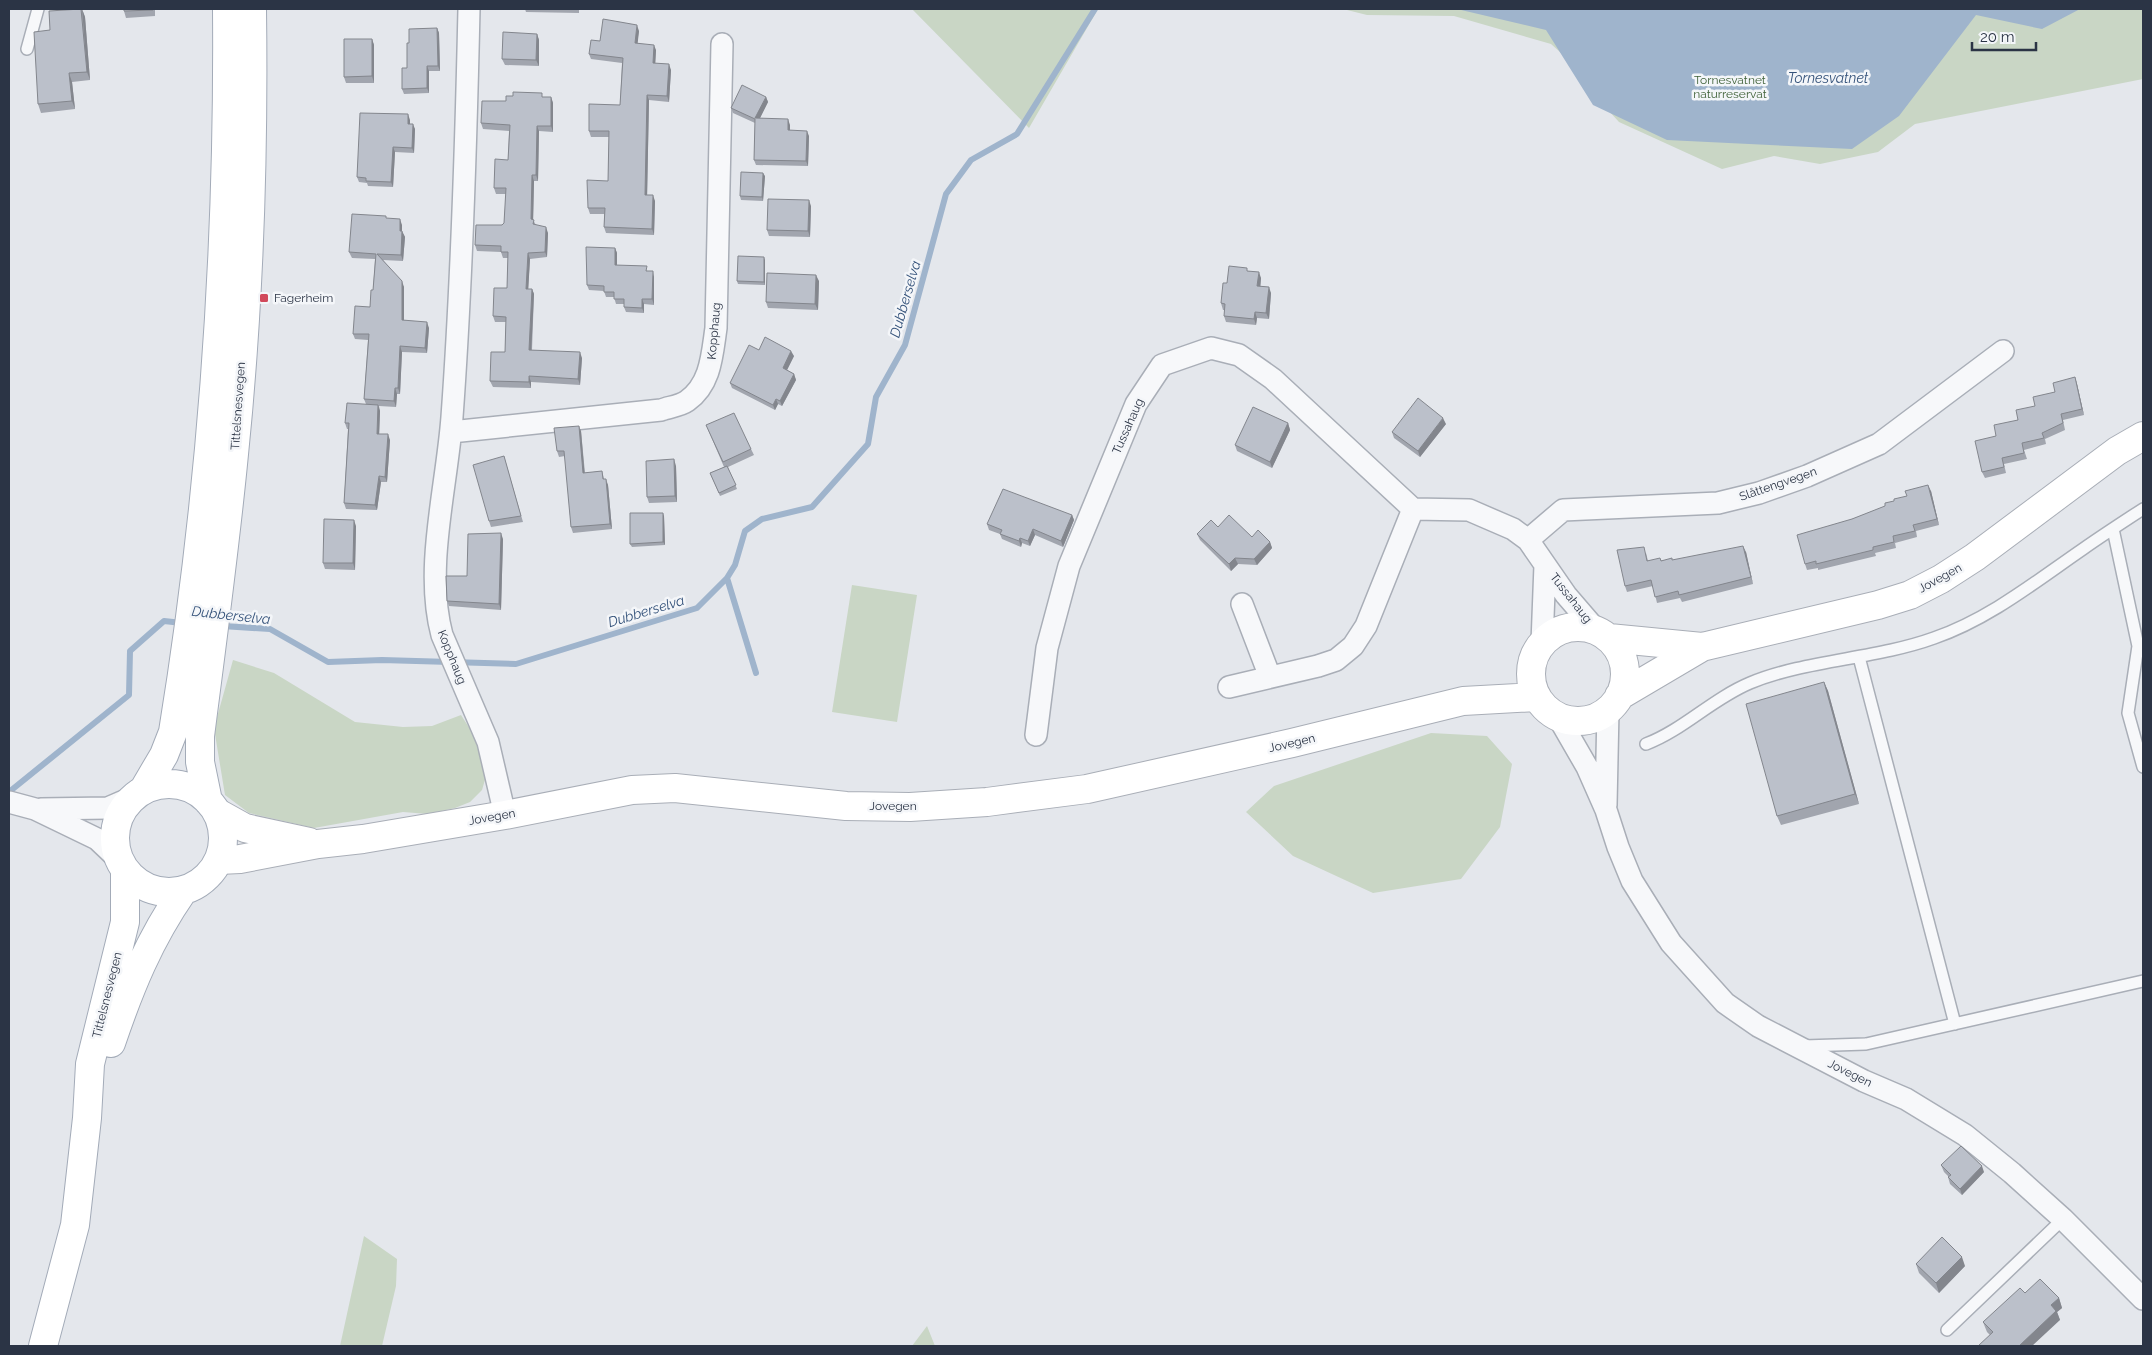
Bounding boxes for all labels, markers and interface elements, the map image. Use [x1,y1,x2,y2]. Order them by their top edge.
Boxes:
scale bar [1972,20,2036,52]
text: 20 m [1980,28,2015,46]
water label: Tornesvatnet [1788,70,1869,86]
park label: Tornesvatnet naturreservat [1693,73,1767,101]
water label: Dubberselva [886,259,924,339]
place label: Fagerheim [274,291,333,305]
marker: Fagerheim [258,292,270,304]
street label: Kopphaug [705,302,723,360]
street label: Tittelsnesvegen [228,361,248,451]
street label: Tussahaug [1109,396,1147,456]
street label: Slåttengvegen [1737,464,1819,504]
street label: Jovegen [1916,560,1964,596]
street label: Tussahaug [1547,570,1595,626]
water label: Dubberselva [606,592,686,630]
water label: Dubberselva [191,603,271,627]
street label: Kopphaug [435,628,469,686]
street label: Jovegen [1267,731,1317,755]
street label: Jovegen [869,799,917,813]
street label: Jovegen [468,806,516,828]
street label: Tittelsnesvegen [90,950,124,1040]
street label: Jovegen [1826,1056,1874,1090]

